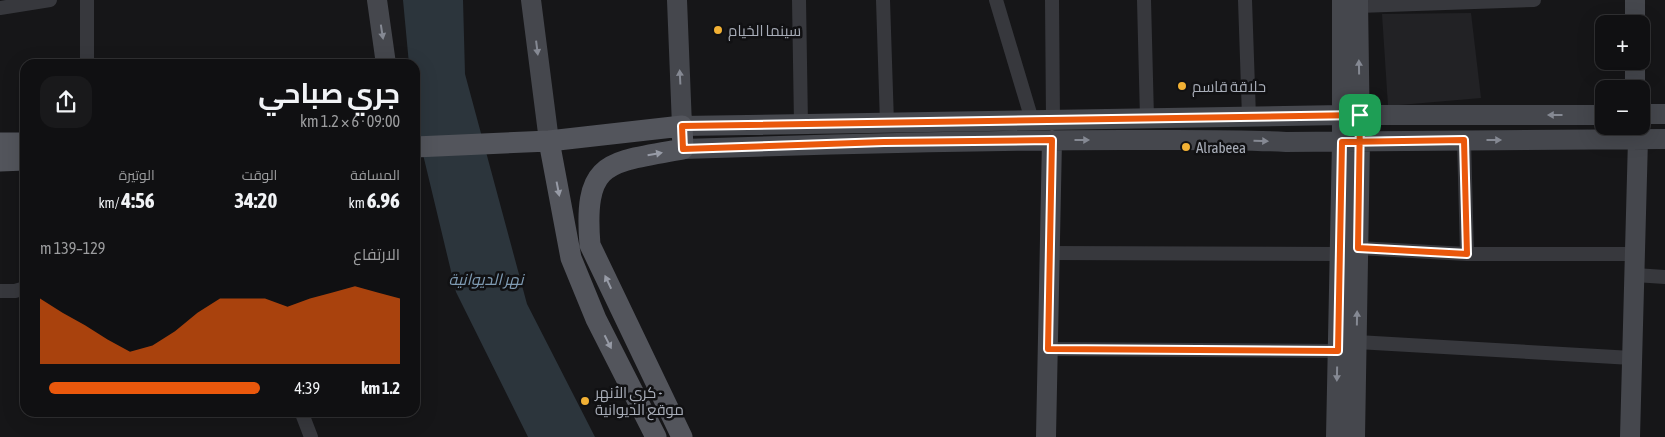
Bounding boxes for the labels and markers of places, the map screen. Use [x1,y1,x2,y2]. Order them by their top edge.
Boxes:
place label: سينما الخيام [728,22,801,41]
marker: سينما الخيام [712,24,724,36]
place label: حلاقة قاسم [1192,78,1266,97]
marker: حلاقة قاسم [1176,80,1188,92]
pin [1339,94,1381,136]
place label: Alrabeea [1196,139,1246,156]
marker: Alrabeea [1180,141,1192,153]
place label: كري الأنهر - موقع الديوانية [594,384,684,421]
marker: كري الأنهر - موقع الديوانية [579,395,591,407]

